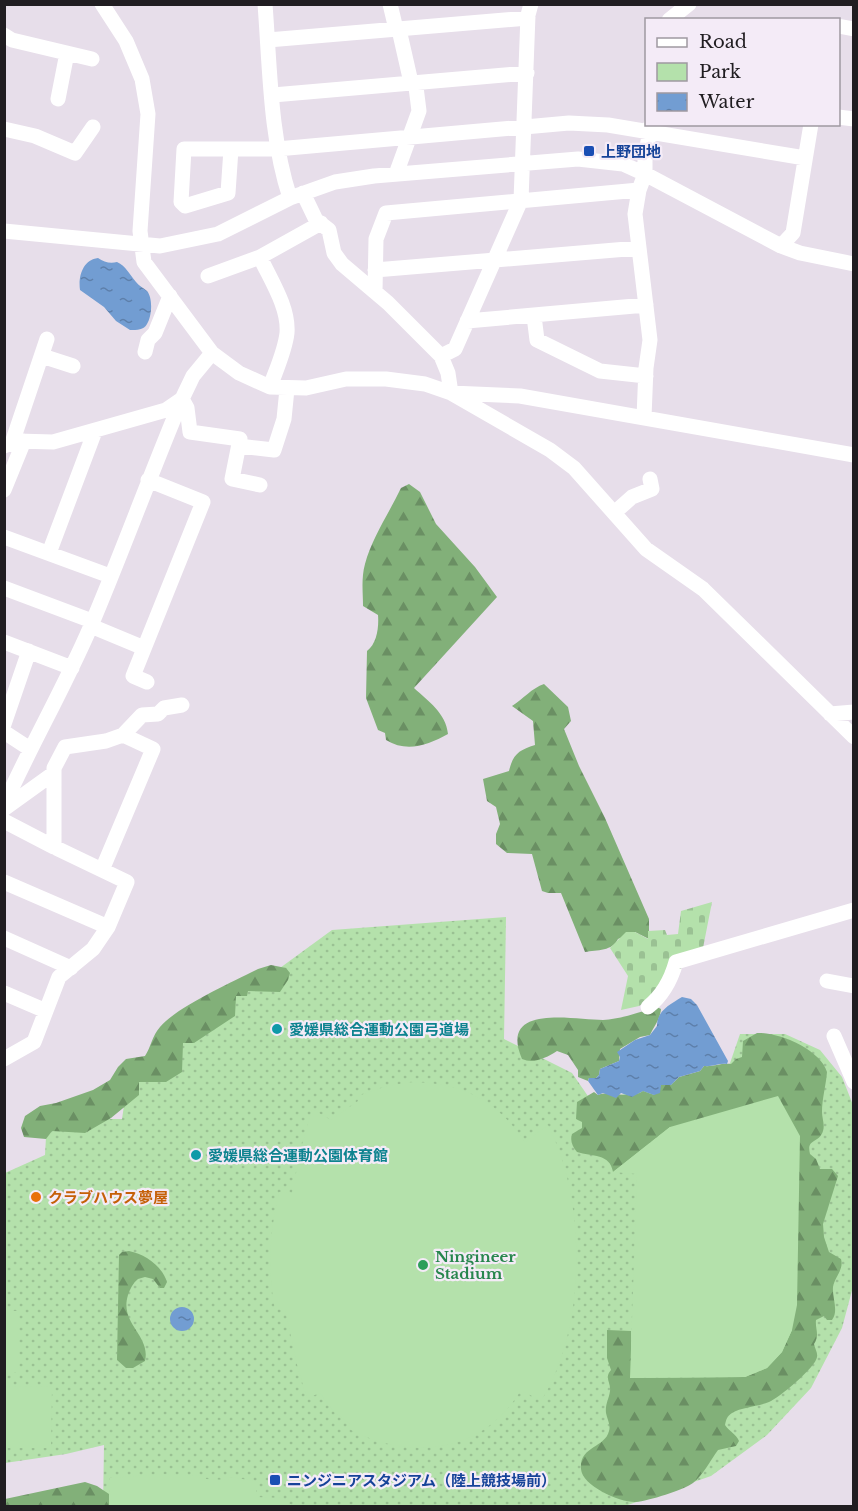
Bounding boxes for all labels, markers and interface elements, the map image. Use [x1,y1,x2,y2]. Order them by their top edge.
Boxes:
legend [645,18,840,126]
text: Road [699,31,747,53]
text: Park [699,61,741,83]
text: Water [698,91,755,113]
place label: 上野団地 [601,142,661,161]
marker: 上野団地 [582,144,596,158]
place label: 愛媛県総合運動公園弓道場 [289,1020,469,1039]
marker: 愛媛県総合運動公園弓道場 [270,1022,284,1036]
place label: 愛媛県総合運動公園体育館 [208,1146,388,1165]
marker: 愛媛県総合運動公園体育館 [189,1148,203,1162]
place label: クラブハウス夢屋 [48,1188,168,1207]
marker: クラブハウス夢屋 [29,1190,43,1204]
place label: Ningineer Stadium [435,1247,516,1283]
marker: Ningineer Stadium [416,1258,430,1272]
place label: ニンジニアスタジアム（陸上競技場前） [287,1471,556,1490]
marker: ニンジニアスタジアム（陸上競技場前） [268,1473,282,1487]

